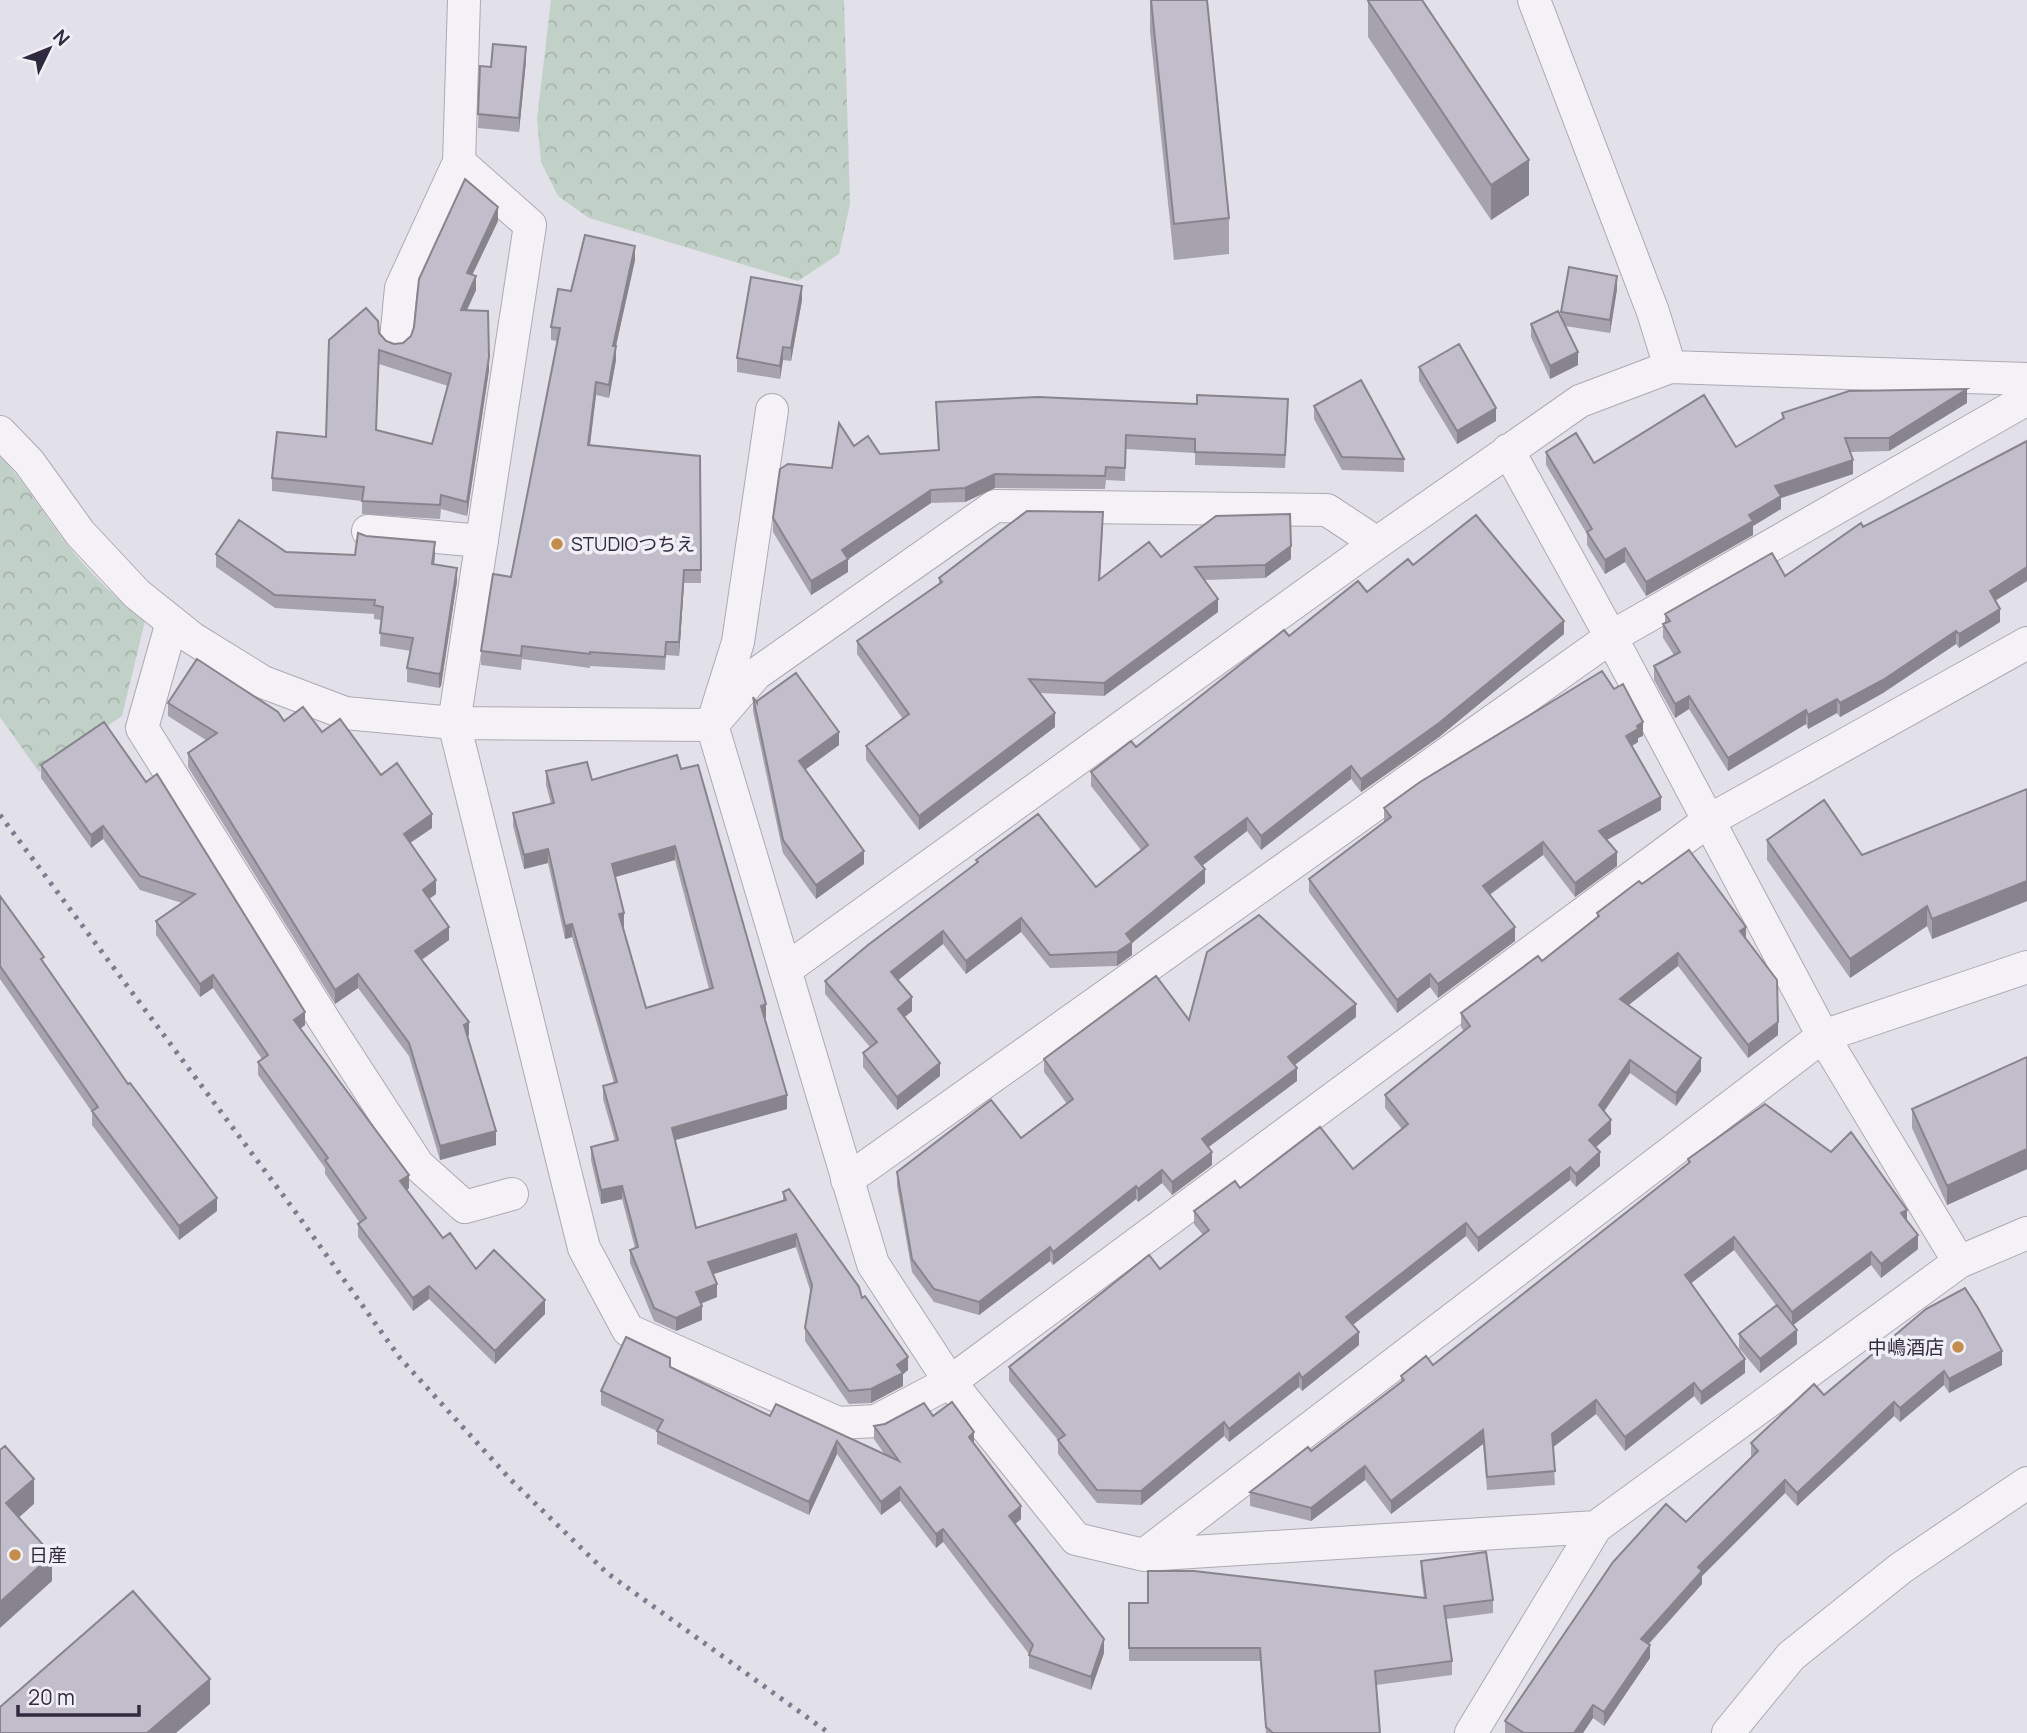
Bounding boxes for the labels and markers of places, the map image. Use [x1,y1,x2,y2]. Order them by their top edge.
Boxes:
place label: STUDIOつちえ [571,531,695,557]
marker: STUDIOつちえ [549,536,565,552]
place label: 中嶋酒店 [1868,1334,1944,1360]
marker: 中嶋酒店 [1950,1339,1966,1355]
place label: 日産 [29,1542,67,1568]
marker: 日産 [7,1547,23,1563]

